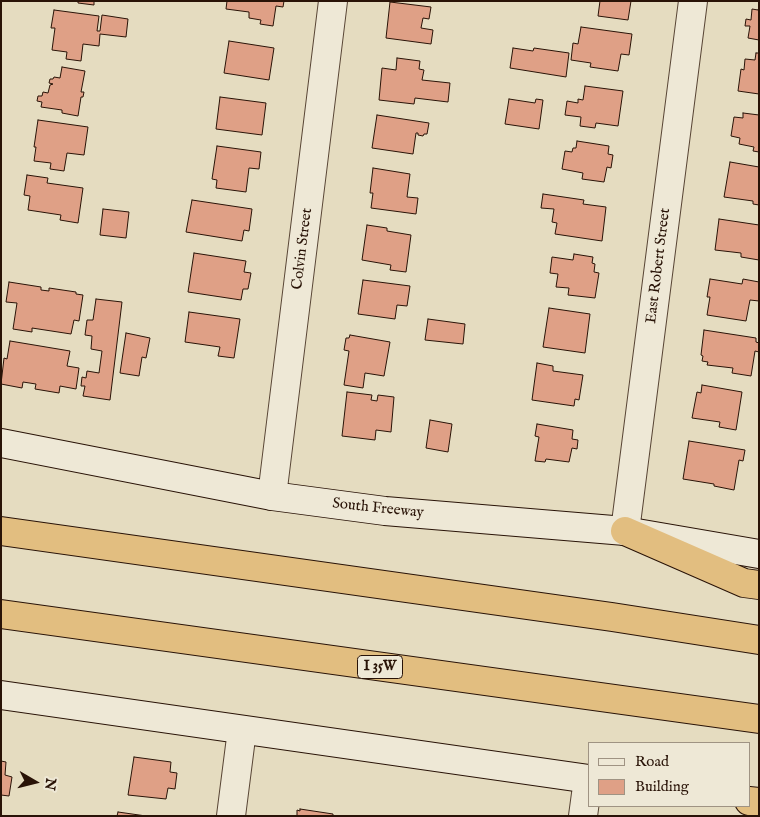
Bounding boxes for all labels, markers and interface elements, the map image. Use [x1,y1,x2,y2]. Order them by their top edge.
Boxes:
street label: Colvin Street [289,207,317,291]
street label: East Robert Street [643,207,675,325]
street label: South Freeway [331,495,425,523]
road number: I 35W [358,656,402,679]
legend [588,742,750,807]
text: Road [635,752,669,771]
north arrow [10,757,60,807]
text: N [40,777,60,791]
text: Building [635,777,689,796]

